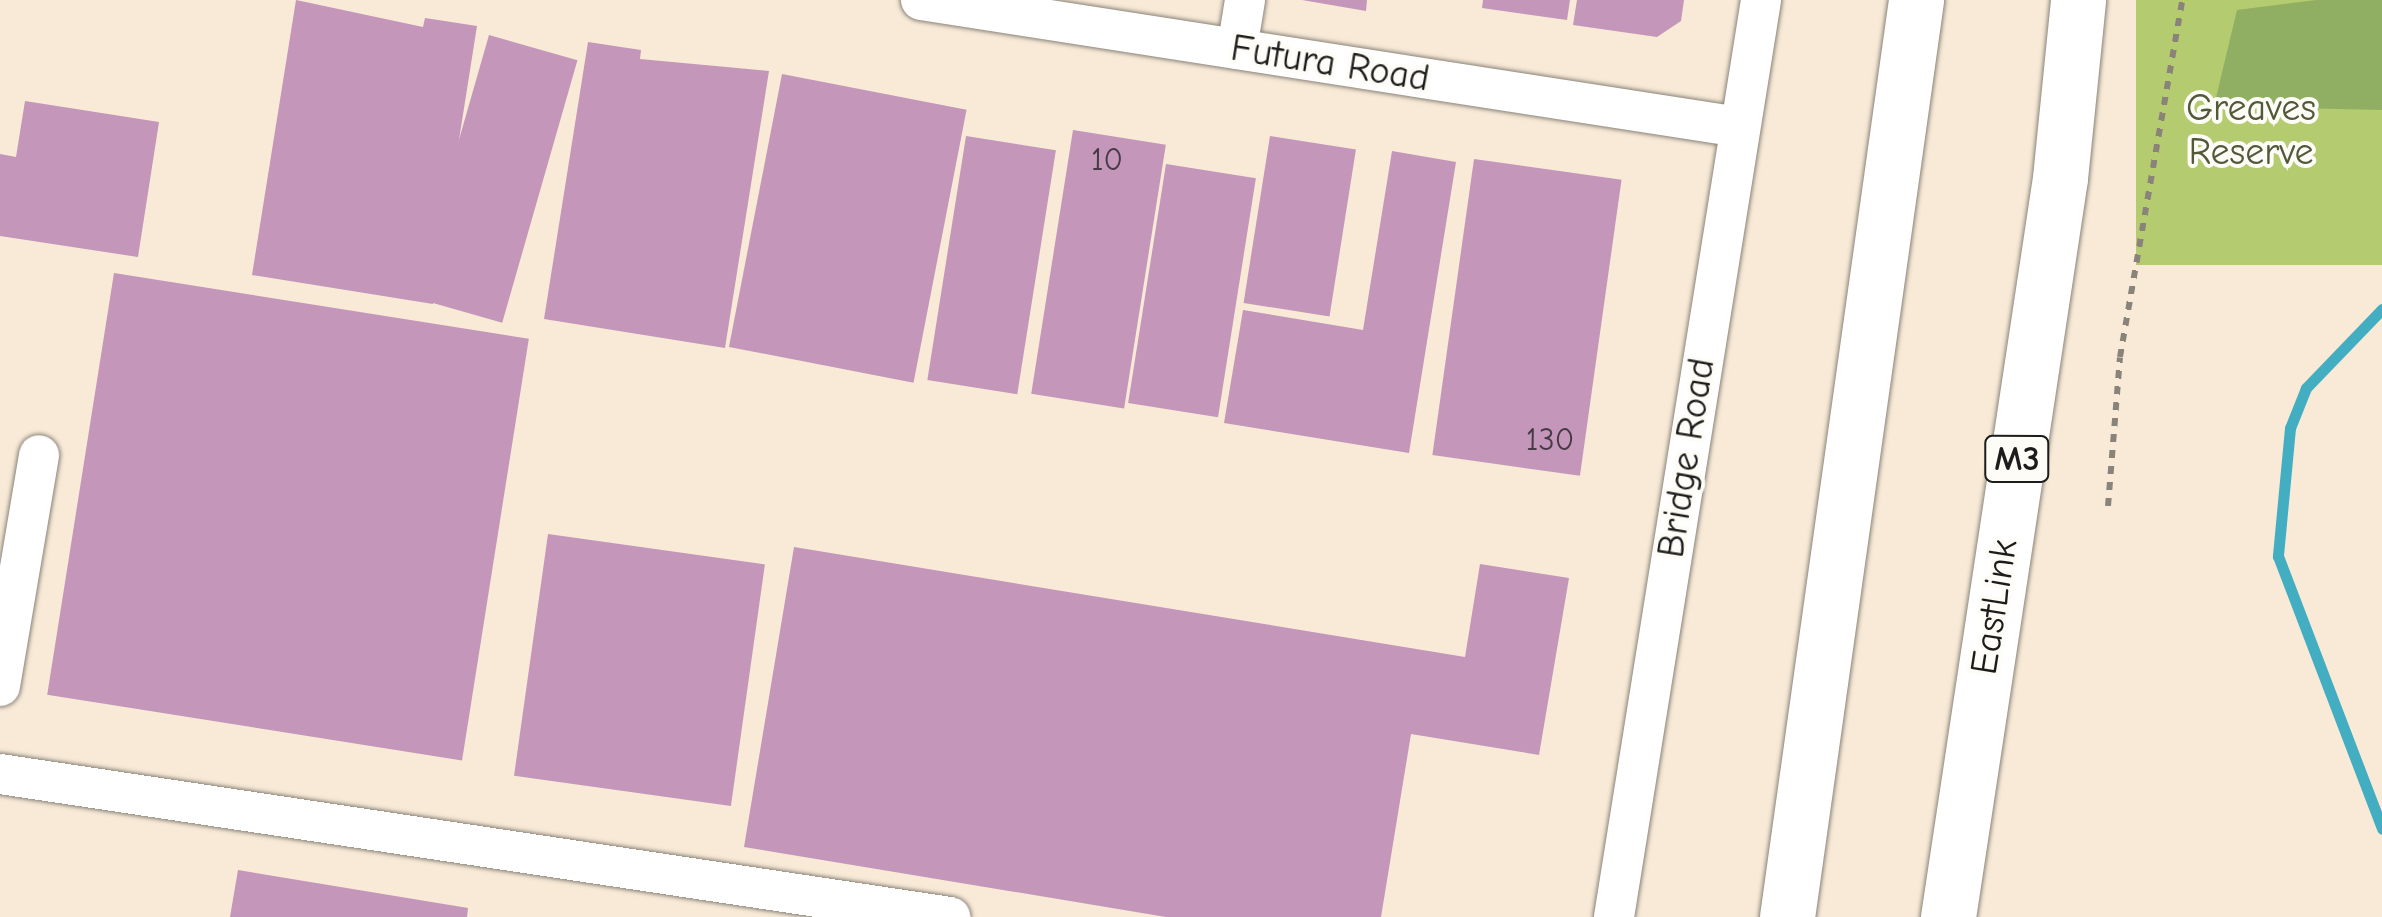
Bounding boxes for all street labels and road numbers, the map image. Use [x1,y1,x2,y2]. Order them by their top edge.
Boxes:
street label: Futura Road [1227,26,1433,102]
street label: Bridge Road [1649,355,1725,561]
road number: M3 [1982,429,2052,489]
street label: EastLink [1962,536,2028,678]

